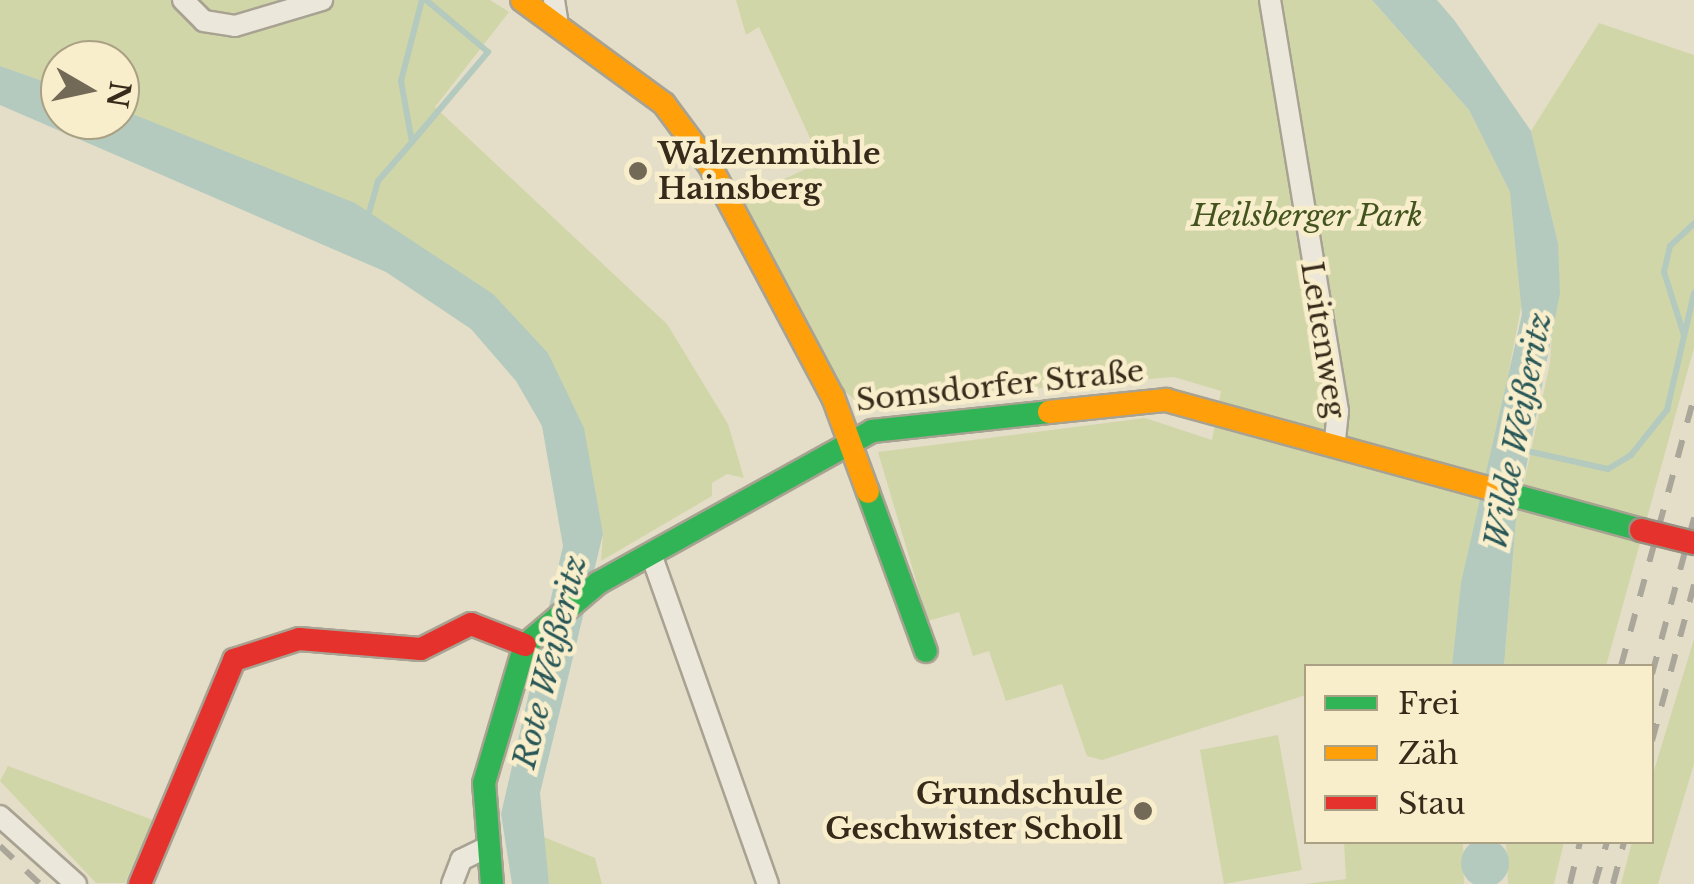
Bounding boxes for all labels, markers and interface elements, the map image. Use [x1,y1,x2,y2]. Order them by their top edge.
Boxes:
north arrow [40,40,140,140]
text: N [99,79,137,110]
place label: Walzenmühle Hainsberg [658,136,881,206]
marker: Walzenmühle Hainsberg [627,160,649,182]
park label: Heilsberger Park [1191,198,1423,234]
street label: Leitenweg [1293,259,1353,421]
water label: Wilde Weißeritz [1476,310,1560,552]
street label: Somsdorfer Straße [854,353,1146,419]
water label: Rote Weißeritz [505,552,595,772]
legend [1304,664,1654,844]
text: Frei [1398,685,1459,722]
text: Zäh [1398,735,1458,772]
place label: Grundschule Geschwister Scholl [825,776,1123,846]
text: Stau [1398,785,1465,822]
marker: Grundschule Geschwister Scholl [1132,800,1154,822]

